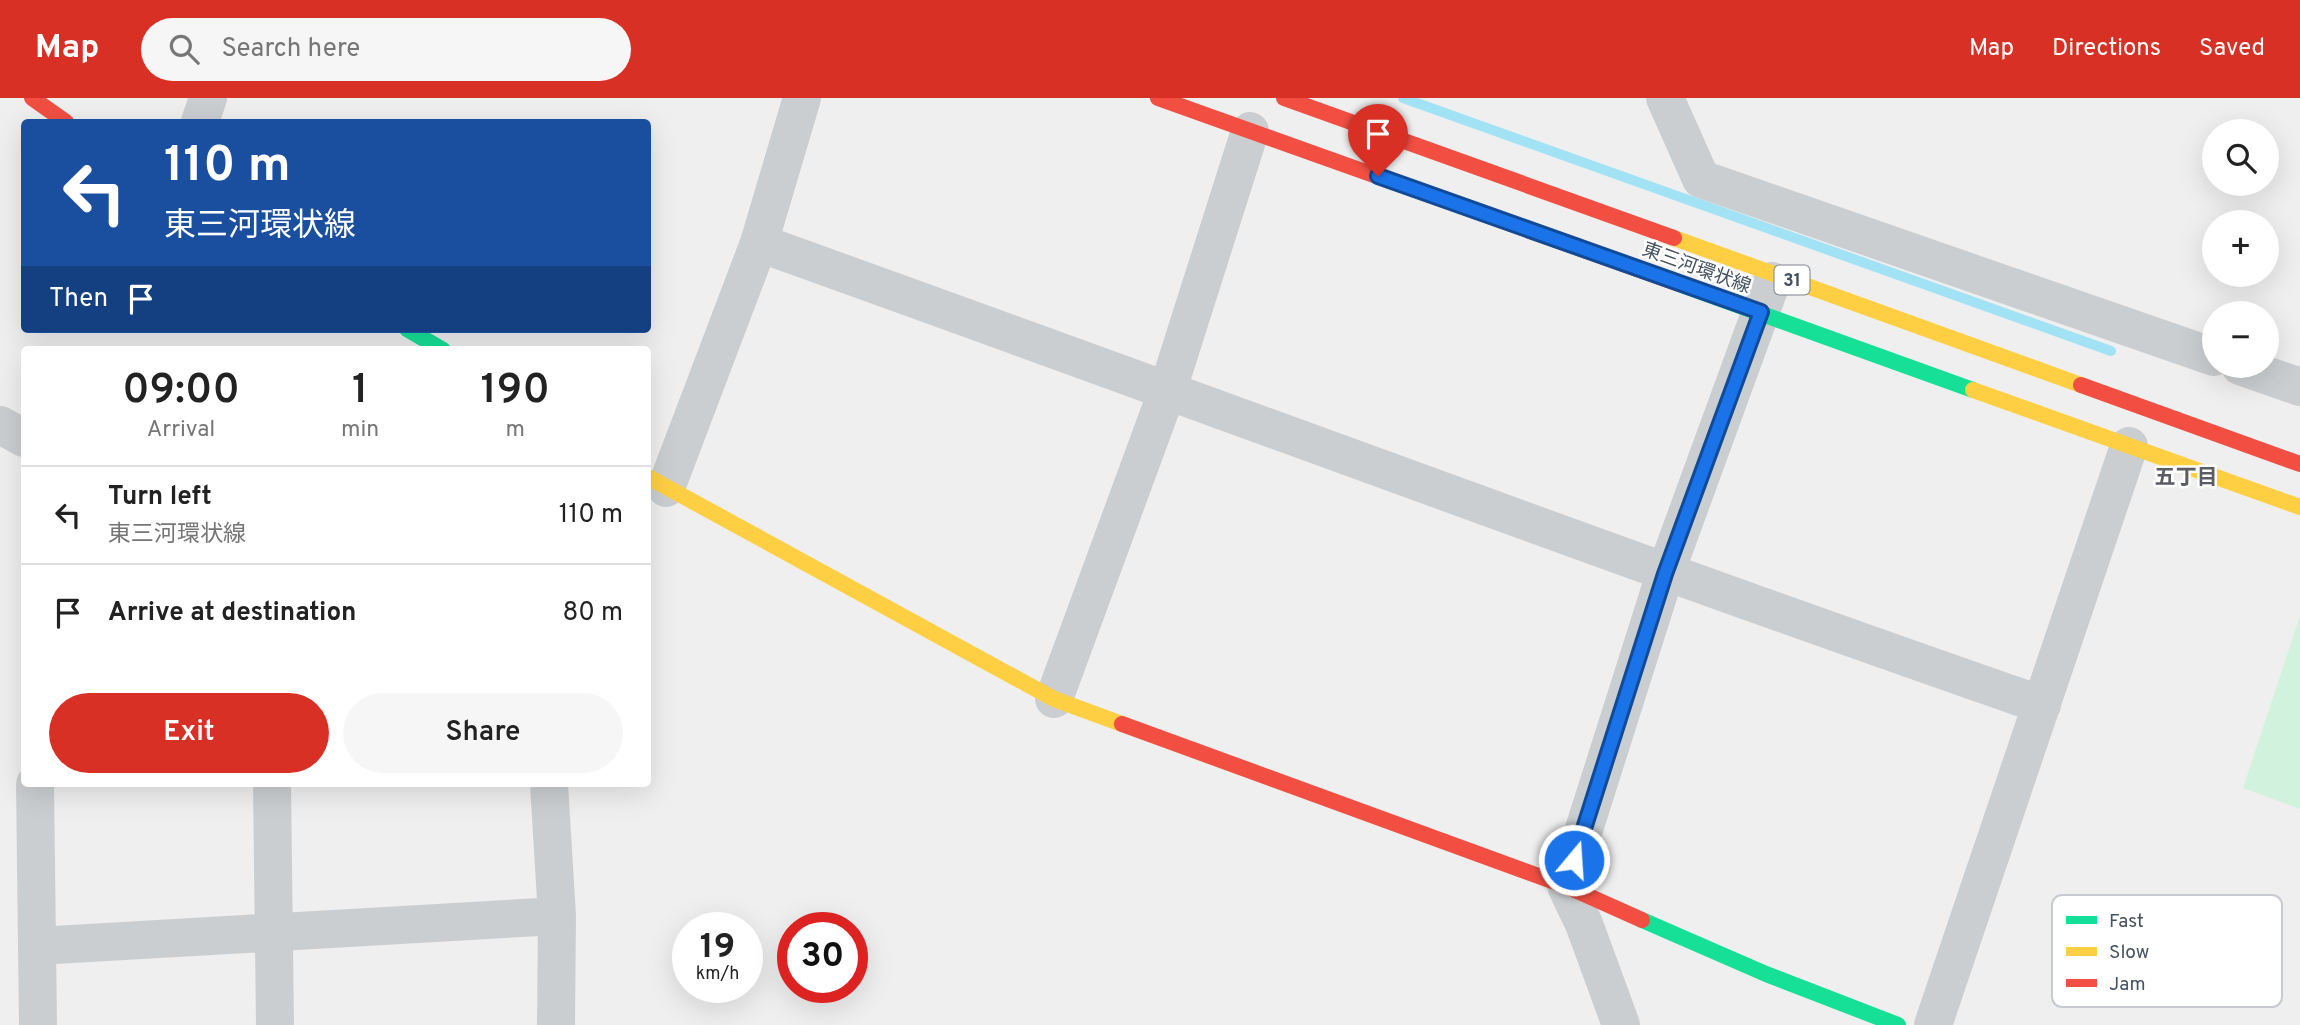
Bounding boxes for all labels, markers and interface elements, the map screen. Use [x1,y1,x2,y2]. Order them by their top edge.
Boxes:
search box [141,18,631,81]
text: Map [35,28,99,70]
icon: search [165,30,203,68]
text: Search here [221,33,360,66]
text: Map [1969,34,2014,64]
text: Directions [2052,34,2161,64]
text: Saved [2199,34,2265,64]
pin [1348,104,1408,176]
icon: arrive [1359,115,1397,153]
map controls [2202,119,2279,378]
button: search [2202,119,2279,196]
text: 110 m [164,137,291,199]
icon: left [49,147,140,238]
text: 東三河環状線 [164,207,356,247]
button: + [2202,210,2279,287]
street label: 東三河環状線 [1639,238,1754,300]
road number: 31 [1774,266,1810,294]
icon: arrive [122,280,160,318]
text: Then [49,283,108,316]
button: − [2202,301,2279,378]
text: 09:00 [122,365,240,418]
text: 1 [352,365,368,418]
text: 190 [480,365,550,418]
text: Arrival [147,416,215,445]
text: min [341,416,379,445]
text: m [505,416,525,445]
district label: 五丁目 [2155,465,2218,492]
text: Turn left [108,481,212,514]
icon: left [49,496,87,534]
text: 110 m [559,499,623,532]
text: 東三河環状線 [108,521,246,550]
icon: arrive [49,594,87,632]
text: Arrive at destination [108,597,356,630]
text: 80 m [563,597,623,630]
button: Exit [49,693,329,773]
button: Share [343,693,623,773]
position arrow [1537,823,1611,897]
legend [2052,895,2282,1007]
text: Fast [2109,910,2144,934]
speed limit sign: 30 [777,912,868,1003]
text: 19 [700,926,735,970]
text: Slow [2109,941,2149,965]
text: km/h [696,963,739,986]
text: Jam [2109,973,2146,997]

